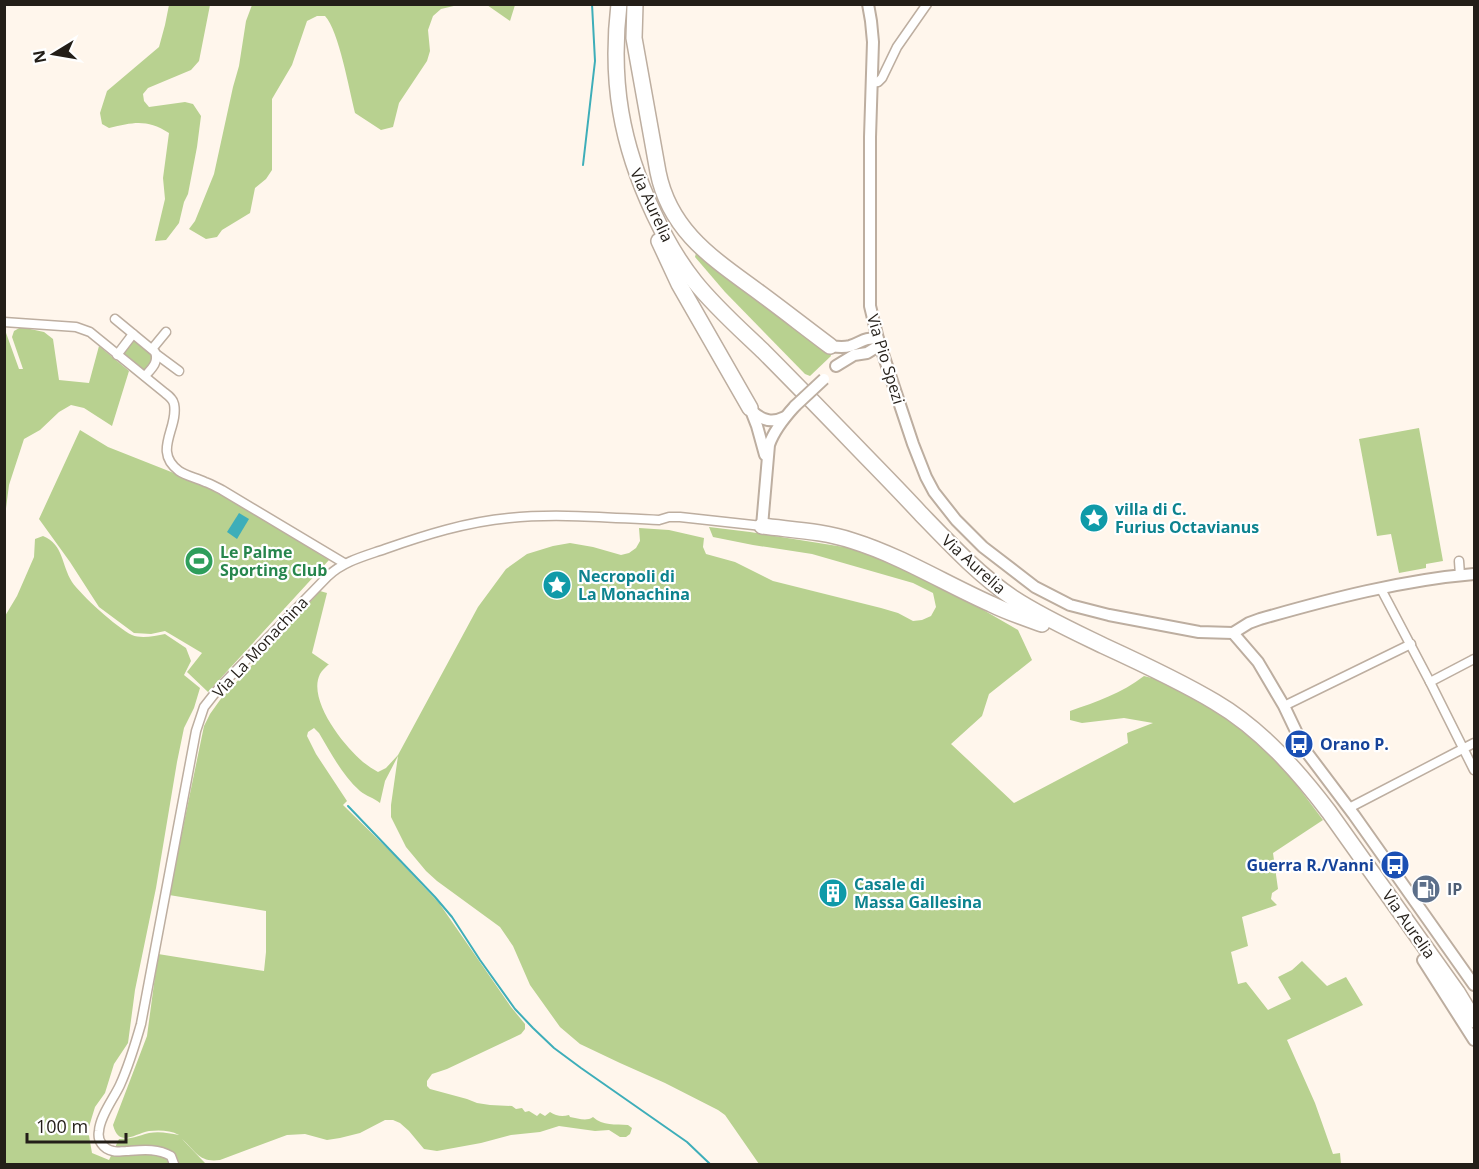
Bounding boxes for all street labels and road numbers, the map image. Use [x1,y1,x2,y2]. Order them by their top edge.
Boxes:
street label: Via Aurelia [625,165,679,245]
street label: Via Pio Spezi [862,311,910,407]
street label: Via Aurelia [937,529,1011,599]
street label: Via La Monachina [207,592,313,702]
street label: Via Aurelia [1377,885,1441,963]

